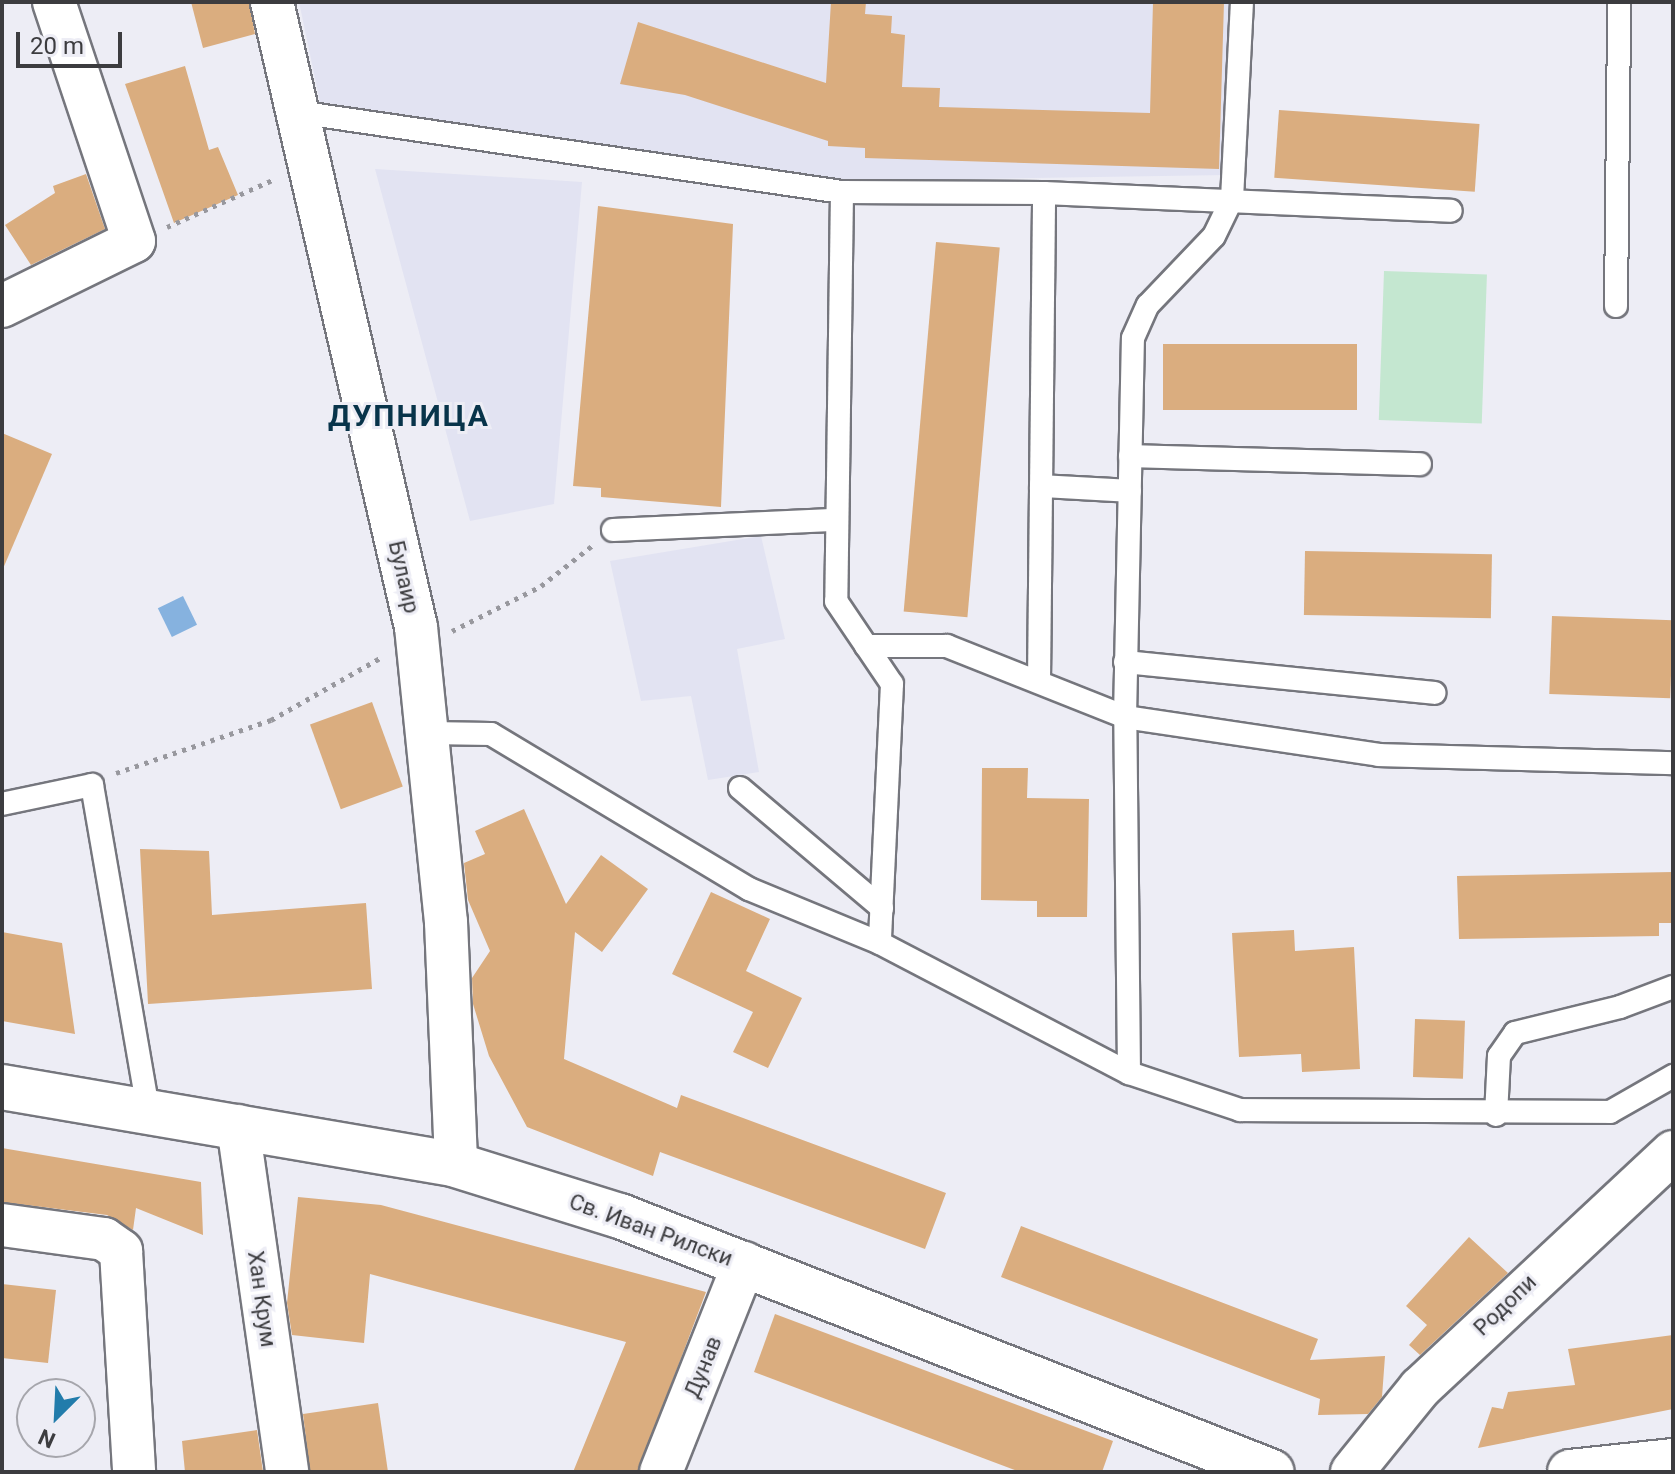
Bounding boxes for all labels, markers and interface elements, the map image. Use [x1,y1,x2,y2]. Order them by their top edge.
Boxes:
scale bar [20,16,126,66]
text: 20 m [30,32,84,60]
district label: ДУПНИЦА [328,398,490,434]
street label: Булаир [383,538,425,616]
street label: Св. Иван Рилски [566,1188,736,1272]
street label: Хан Крум [242,1249,282,1349]
street label: Родопи [1468,1269,1542,1341]
street label: Дунав [679,1332,727,1402]
north arrow [16,1378,96,1458]
text: N [35,1424,59,1453]

